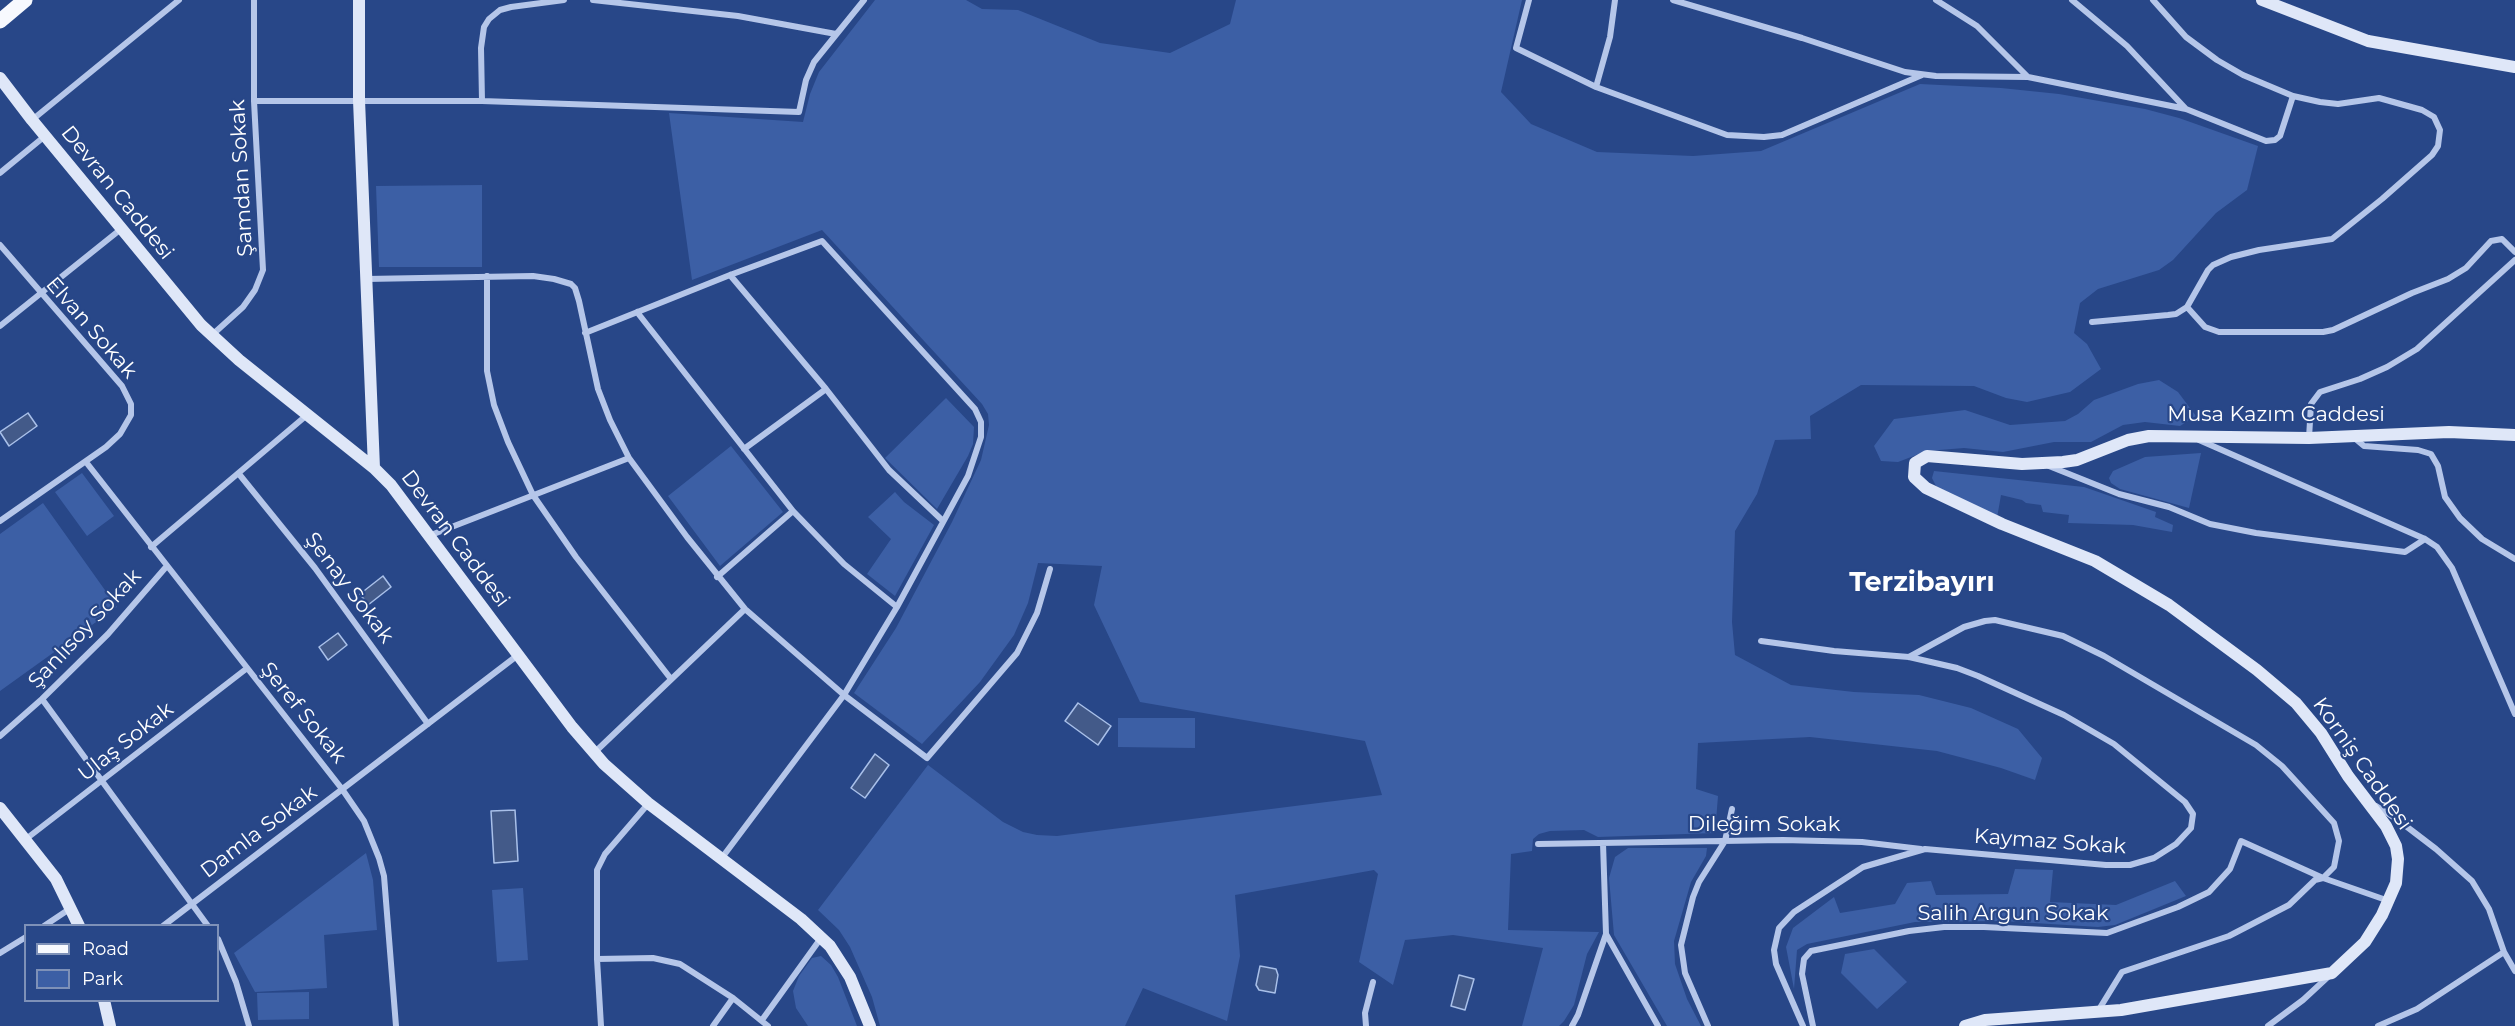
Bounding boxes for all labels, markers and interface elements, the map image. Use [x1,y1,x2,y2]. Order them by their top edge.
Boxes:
street label: Şamdan Sokak [225,99,259,257]
street label: Devran Caddesi [55,121,179,265]
street label: Elvan Sokak [40,272,142,384]
street label: Musa Kazım Caddesi [2167,402,2385,428]
street label: Devran Caddesi [395,466,515,612]
street label: Şenay Sokak [299,528,399,648]
street label: Şanlısoy Sokak [23,564,147,694]
district label: Terzibayırı [1849,567,1995,599]
street label: Şeref Sokak [255,657,351,769]
street label: Korniş Caddesi [2307,693,2417,835]
street label: Ulaş Sokak [73,697,179,787]
street label: Damla Sokak [196,780,322,884]
street label: Dileğim Sokak [1688,812,1840,838]
street label: Kaymaz Sokak [1973,824,2127,860]
street label: Salih Argun Sokak [1917,901,2109,927]
legend [24,924,219,1002]
text: Road [82,938,129,960]
text: Park [82,968,123,990]

